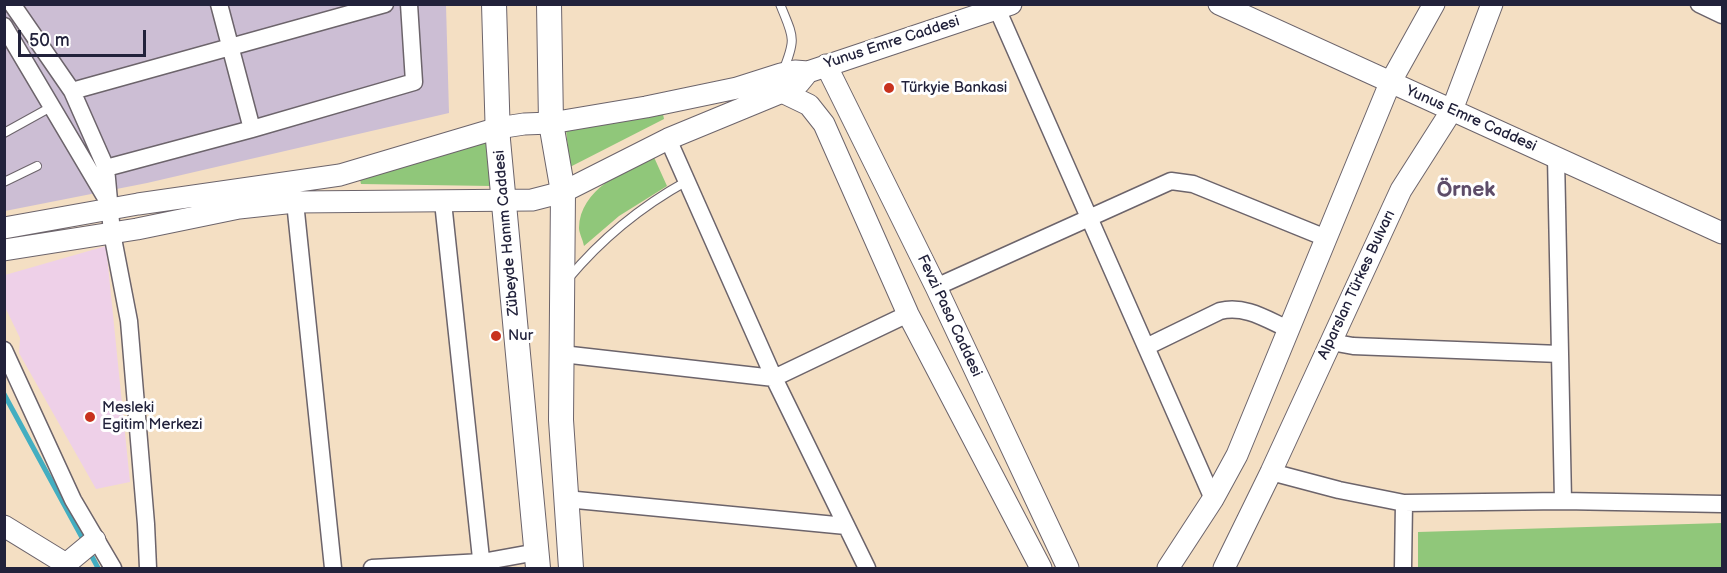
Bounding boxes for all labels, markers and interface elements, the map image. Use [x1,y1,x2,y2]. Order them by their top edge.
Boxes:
street label: Yunus Emre Caddesi [822,13,962,73]
scale bar [21,18,148,56]
text: 50 m [29,30,70,51]
place label: Türkyie Bankasi [901,79,1007,97]
marker: Türkyie Bankasi [882,81,896,95]
street label: Yunus Emre Caddesi [1403,82,1539,156]
street label: Zübeyde Hanım Caddesi [491,149,523,317]
district label: Örnek [1437,178,1495,204]
street label: Alparslan Türkes Bulvarı [1315,208,1399,362]
street label: Fevzi Pasa Caddesi [913,252,985,380]
place label: Nur [508,327,533,345]
marker: Nur [489,329,503,343]
place label: Mesleki Egitim Merkezi [102,399,203,434]
marker: Mesleki Egitim Merkezi [83,410,97,424]

